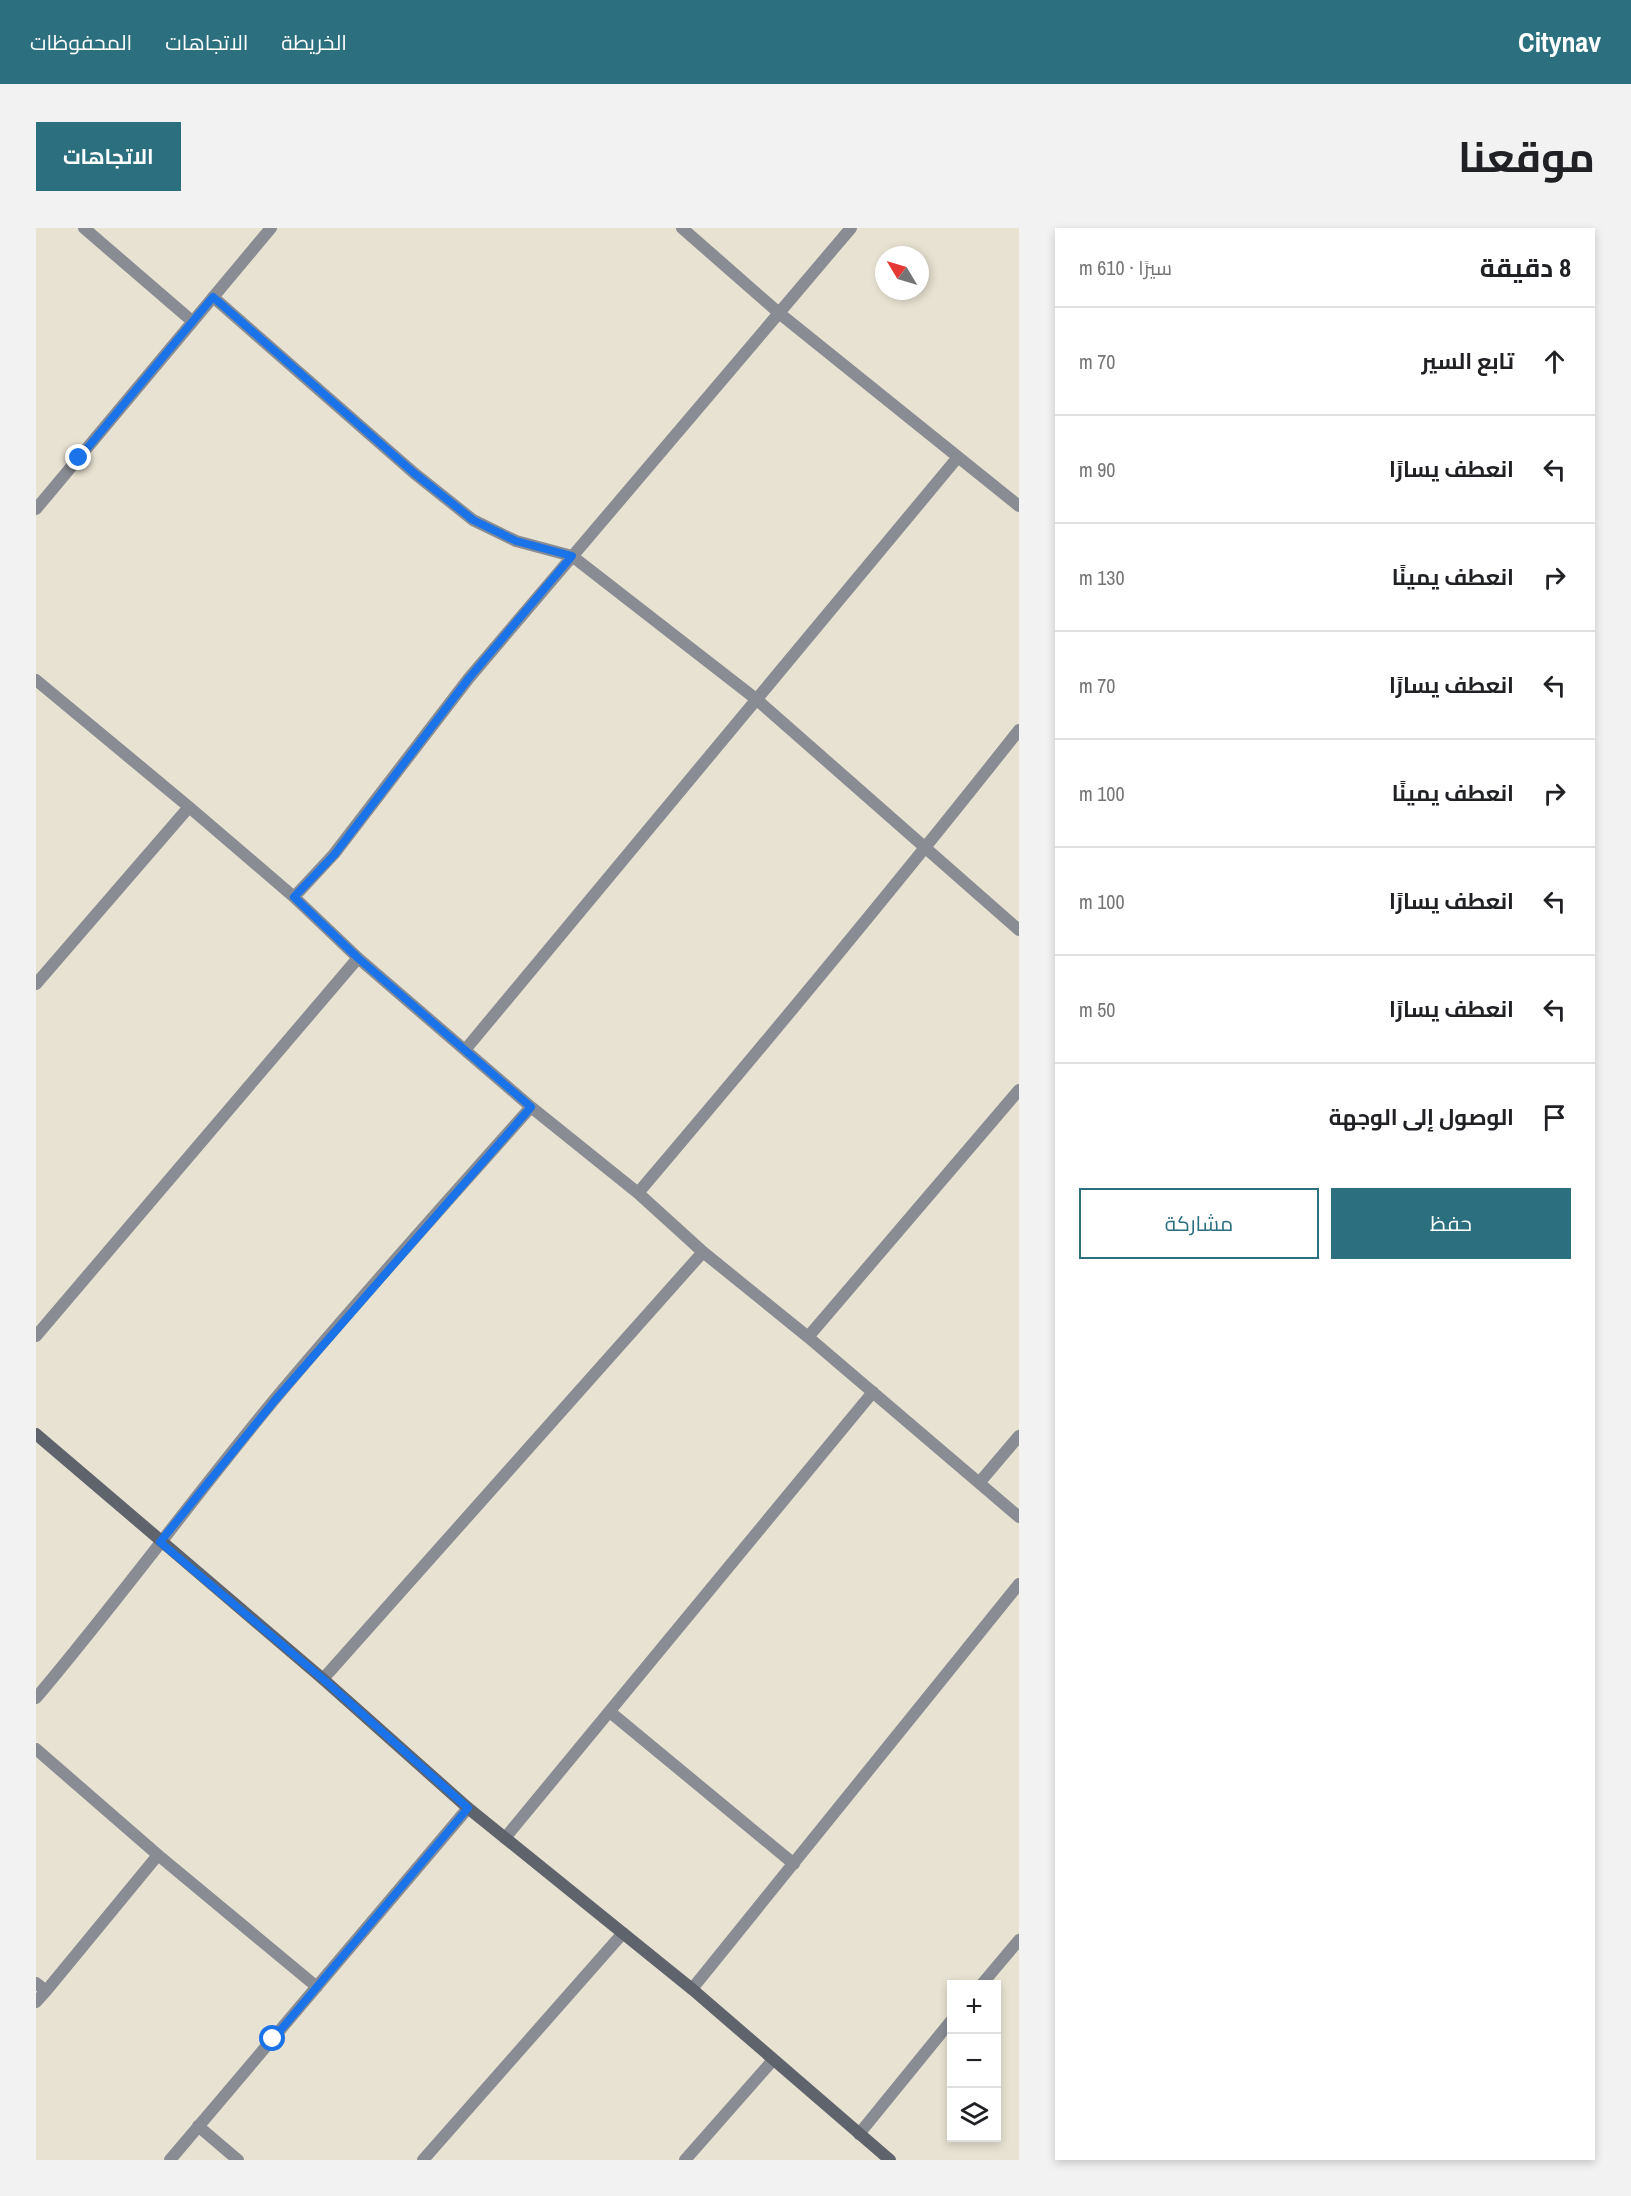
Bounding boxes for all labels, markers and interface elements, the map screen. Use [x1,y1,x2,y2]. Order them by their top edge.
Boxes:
text: Citynav [1518,23,1601,61]
text: المحفوظات [30,28,132,57]
text: الاتجاهات [165,28,248,57]
text: الخريطة [281,28,347,57]
button: الاتجاهات [36,122,181,191]
text: موقعنا [1458,129,1595,185]
north arrow [875,246,929,300]
text: 8 دقيقة [1480,250,1571,285]
text: سيرًا · 610 m [1079,254,1172,281]
icon: ahead [1538,345,1571,378]
text: تابع السير [1422,346,1514,376]
text: 70 m [1079,348,1115,375]
route end [65,444,91,470]
icon: left [1538,453,1571,486]
text: انعطف يسارًا [1389,454,1514,484]
text: 90 m [1079,456,1115,483]
icon: right [1538,561,1571,594]
text: انعطف يمينًا [1392,562,1514,592]
text: 130 m [1079,564,1125,591]
icon: left [1538,669,1571,702]
text: انعطف يسارًا [1389,670,1514,700]
text: 70 m [1079,672,1115,699]
icon: right [1538,777,1571,810]
text: انعطف يمينًا [1392,778,1514,808]
text: 100 m [1079,780,1125,807]
icon: left [1538,885,1571,918]
text: انعطف يسارًا [1389,886,1514,916]
text: 100 m [1079,888,1125,915]
icon: left [1538,993,1571,1026]
text: انعطف يسارًا [1389,994,1514,1024]
text: 50 m [1079,996,1115,1023]
icon: arrive [1538,1101,1571,1134]
text: الوصول إلى الوجهة [1329,1102,1514,1132]
button: مشاركة [1079,1188,1319,1259]
button: حفظ [1331,1188,1571,1259]
map controls [947,1980,1001,2142]
button: + [947,1980,1001,2034]
route start [259,2025,285,2051]
button: − [947,2034,1001,2088]
button: layers [947,2088,1001,2142]

